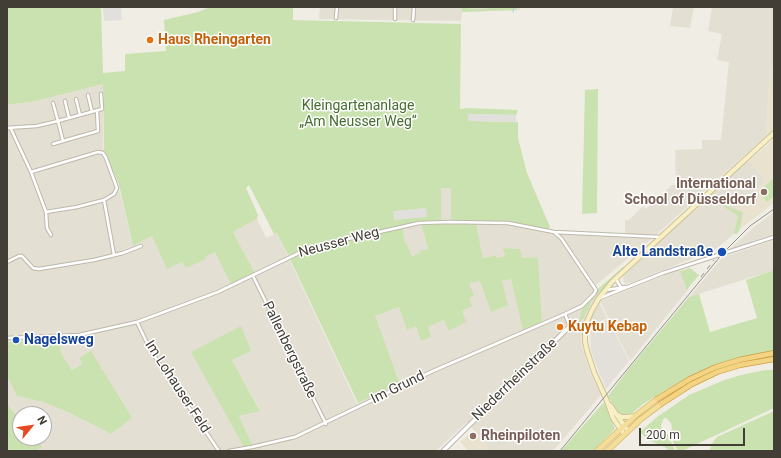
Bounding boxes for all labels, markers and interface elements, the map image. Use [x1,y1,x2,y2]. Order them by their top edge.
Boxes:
place label: Haus Rheingarten [158,32,271,48]
marker: Haus Rheingarten [145,35,155,45]
park label: Kleingartenanlage „Am Neusser Weg“ [299,98,417,130]
place label: International School of Düsseldorf [624,176,756,208]
marker: International School of Düsseldorf [759,187,769,197]
street label: Neusser Weg [297,224,381,262]
place label: Alte Landstraße [613,244,713,260]
marker: Alte Landstraße [716,246,728,258]
street label: Pallenbergstraße [258,299,320,401]
place label: Kuytu Kebap [568,319,647,335]
marker: Kuytu Kebap [555,322,565,332]
place label: Nagelsweg [24,332,94,348]
marker: Nagelsweg [11,335,21,345]
street label: Niederrheinstraße [469,335,561,425]
street label: Im Lohauser Feld [141,337,213,437]
street label: Im Grund [369,368,427,408]
north arrow [12,406,52,446]
text: N [34,414,50,427]
scale bar [641,420,747,446]
place label: Rheinpiloten [481,428,560,444]
text: 200 m [646,428,680,442]
marker: Rheinpiloten [468,431,478,441]

